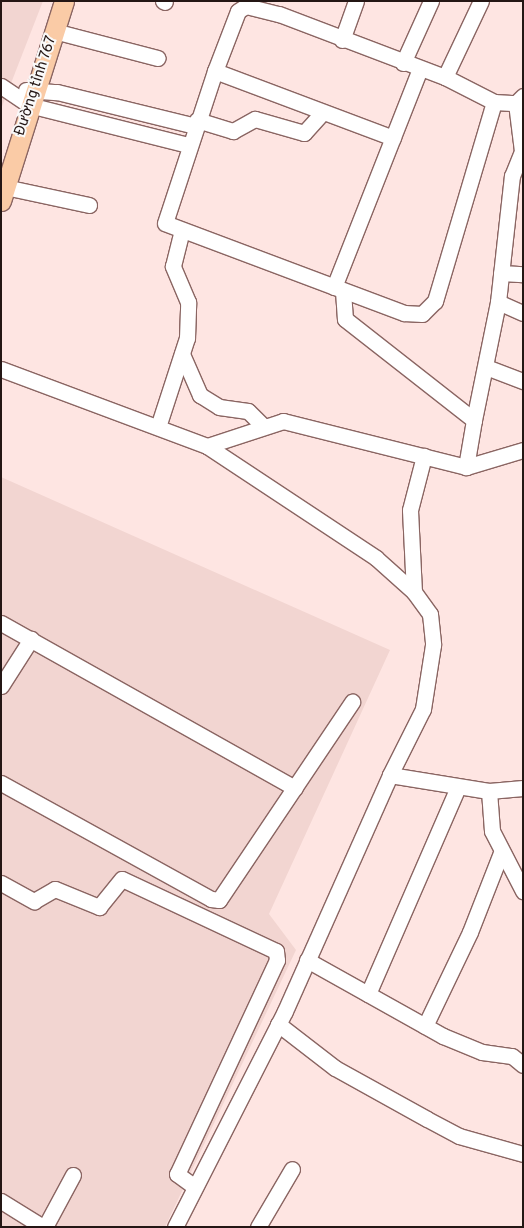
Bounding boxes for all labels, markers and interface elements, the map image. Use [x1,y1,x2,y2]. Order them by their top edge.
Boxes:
street label: Đường tỉnh 767 [11,33,61,139]

